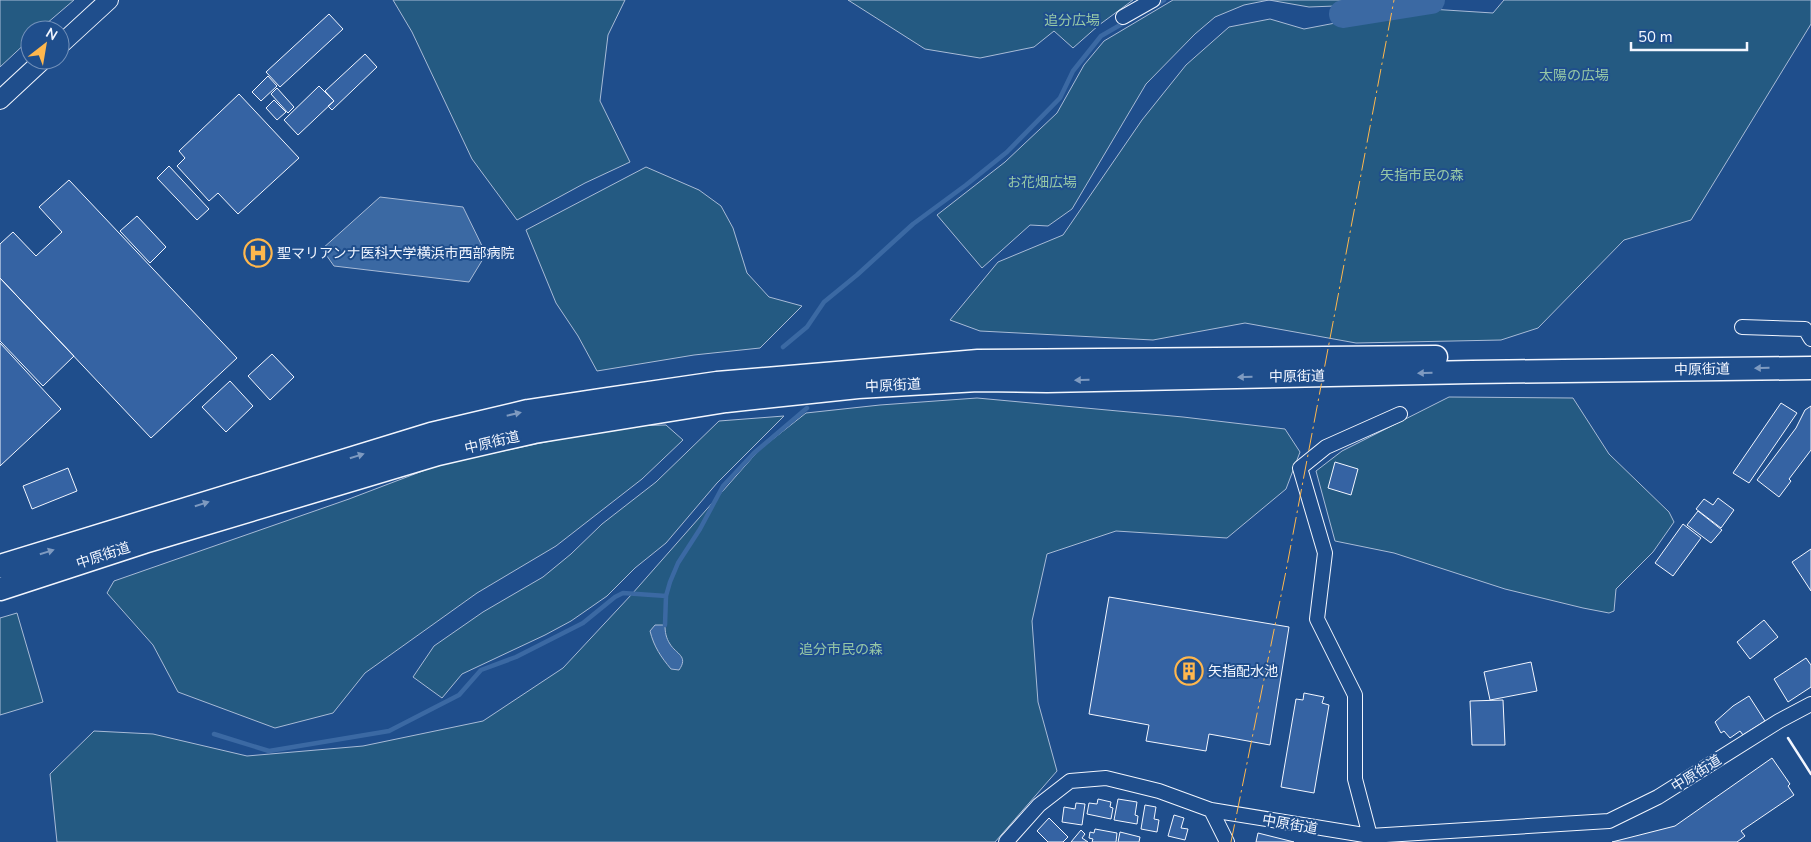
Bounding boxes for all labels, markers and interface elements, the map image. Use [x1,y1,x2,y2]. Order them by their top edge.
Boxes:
park label: 追分広場 [1044,11,1100,30]
north arrow [20,20,70,70]
scale bar [1631,20,1747,52]
text: N [42,23,61,45]
text: 50 m [1638,27,1673,47]
park label: 太陽の広場 [1539,66,1609,85]
park label: 矢指市民の森 [1380,166,1464,185]
park label: お花畑広場 [1007,173,1077,192]
hospital icon: 聖マリアンナ医科大学横浜市西部病院 [243,238,273,268]
place label: 聖マリアンナ医科大学横浜市西部病院 [277,244,514,263]
street label: 中原街道 [1674,360,1730,379]
one-way arrow [1754,364,1770,372]
street label: 中原街道 [1269,367,1325,386]
one-way arrow [1417,369,1433,377]
one-way arrow [1237,373,1253,381]
street label: 中原街道 [865,375,921,396]
one-way arrow [1074,376,1090,384]
one-way arrow [506,410,521,418]
street label: 中原街道 [463,427,522,458]
one-way arrow [350,452,365,460]
one-way arrow [195,500,210,508]
street label: 中原街道 [74,538,133,573]
one-way arrow [39,548,54,556]
park label: 追分市民の森 [799,640,883,659]
building icon: 矢指配水池 [1174,656,1204,686]
place label: 矢指配水池 [1208,662,1278,681]
street label: 中原街道 [1667,751,1725,796]
street label: 中原街道 [1261,810,1319,839]

